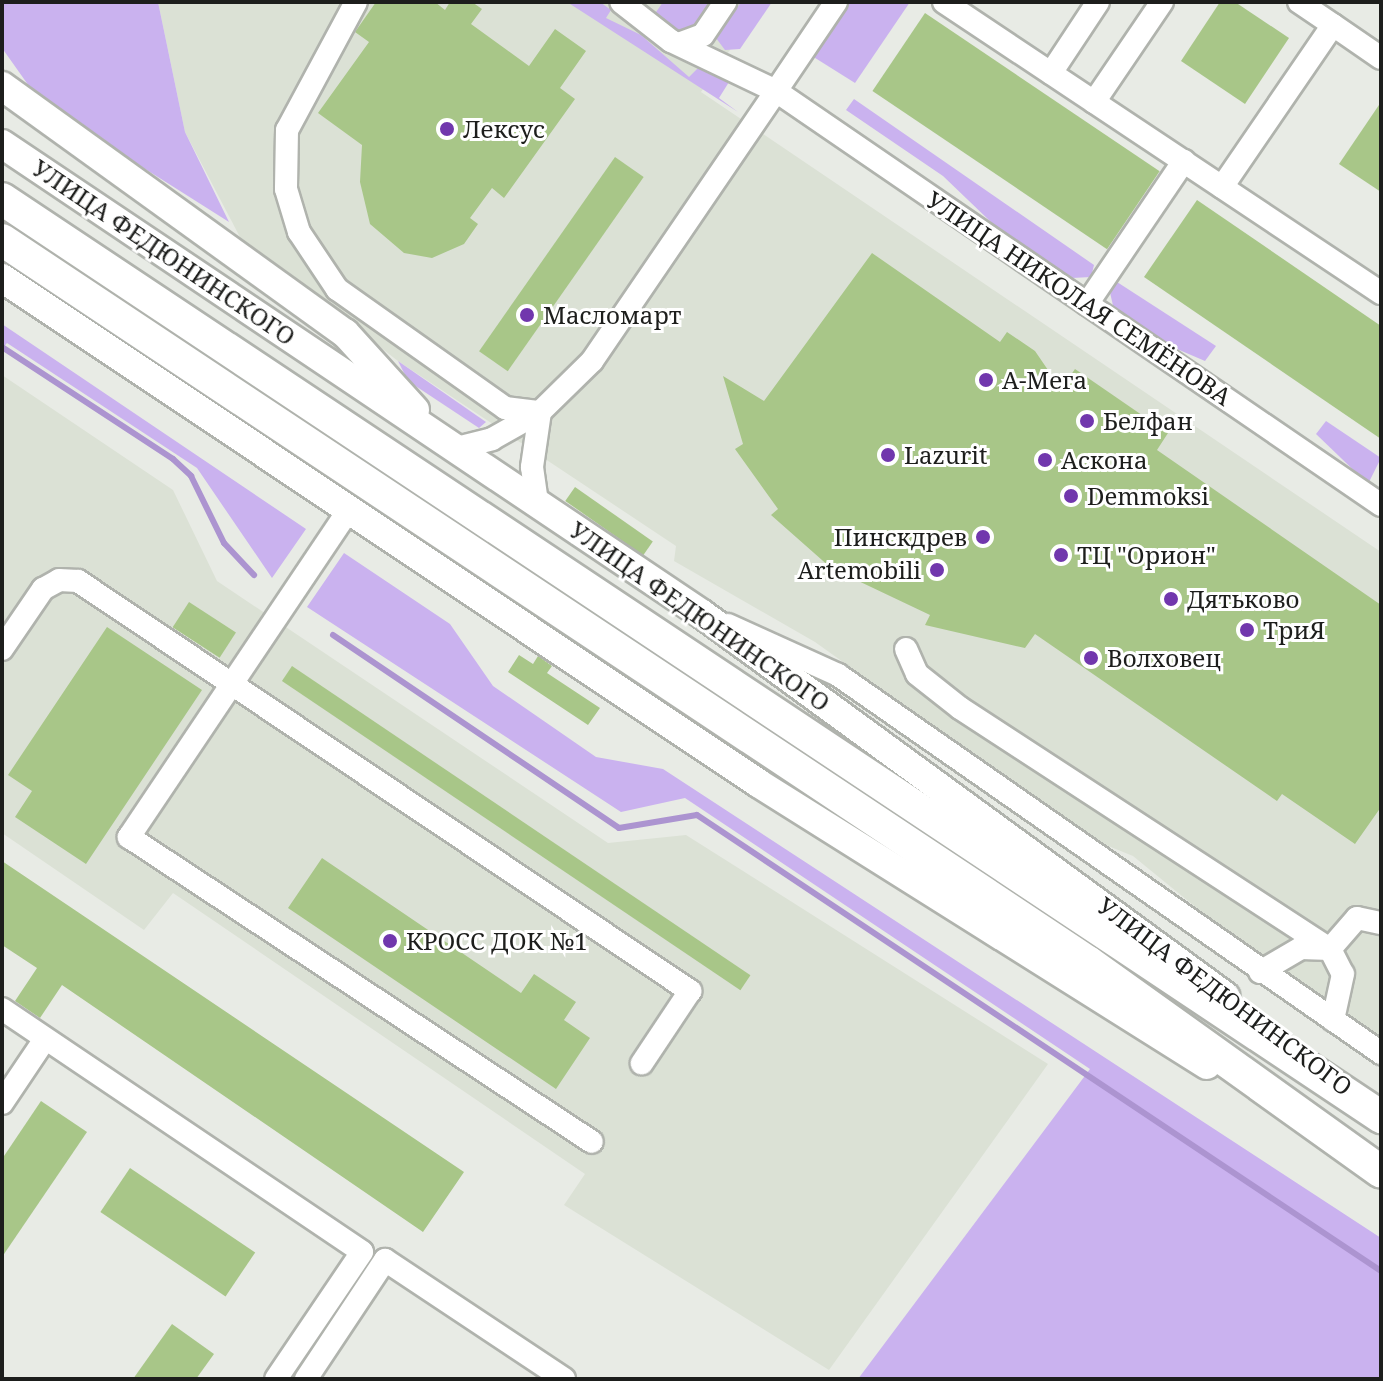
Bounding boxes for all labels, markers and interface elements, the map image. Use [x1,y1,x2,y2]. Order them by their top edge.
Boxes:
place label: Лексус [463,115,545,143]
marker: Лексус [438,120,456,138]
street label: УЛИЦА ФЕДЮНИНСКОГО [27,153,301,351]
street label: УЛИЦА НИКОЛАЯ СЕМЁНОВА [921,185,1237,411]
place label: Масломарт [543,301,681,329]
marker: Масломарт [518,306,536,324]
place label: А-Мега [1002,366,1087,394]
marker: А-Мега [977,371,995,389]
place label: Белфан [1103,407,1193,435]
marker: Белфан [1078,412,1096,430]
place label: Lazurit [904,441,987,469]
marker: Lazurit [879,446,897,464]
place label: Аскона [1061,446,1148,474]
marker: Аскона [1036,451,1054,469]
place label: Demmoksi [1087,482,1209,510]
marker: Demmoksi [1062,487,1080,505]
street label: УЛИЦА ФЕДЮНИНСКОГО [564,515,836,717]
place label: Пинскдрев [834,523,967,551]
marker: Пинскдрев [974,528,992,546]
place label: ТЦ "Орион" [1077,541,1216,569]
marker: ТЦ "Орион" [1052,546,1070,564]
place label: Artemobili [797,556,921,584]
marker: Artemobili [928,561,946,579]
place label: Дятьково [1187,585,1299,613]
marker: Дятьково [1162,590,1180,608]
place label: ТриЯ [1263,616,1325,644]
marker: ТриЯ [1238,621,1256,639]
place label: Волховец [1107,644,1221,672]
marker: Волховец [1082,649,1100,667]
street label: УЛИЦА ФЕДЮНИНСКОГО [1092,891,1358,1101]
place label: КРОСС ДОК №1 [406,927,588,955]
marker: КРОСС ДОК №1 [381,932,399,950]

